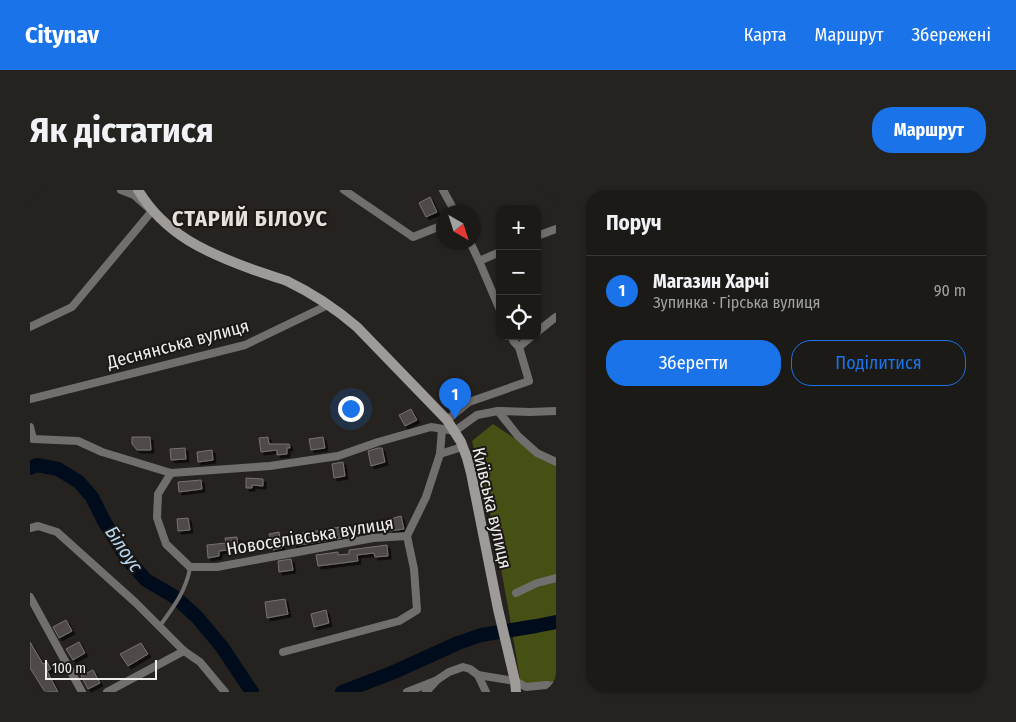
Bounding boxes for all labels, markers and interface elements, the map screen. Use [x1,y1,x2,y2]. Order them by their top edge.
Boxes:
text: Citynav [25,21,99,49]
text: Карта [744,24,787,46]
text: Маршрут [815,24,884,46]
text: Збережені [912,24,991,46]
button: Маршрут [872,107,986,153]
text: Як дістатися [30,109,214,151]
district label: СТАРИЙ БІЛОУС [172,205,328,232]
north arrow [436,205,481,250]
map controls [496,205,541,340]
button: + [496,205,541,250]
text: Поруч [606,210,662,236]
button: − [496,250,541,295]
text: Магазин Харчі [653,270,769,293]
text: 1 [619,281,625,300]
text: 90 m [934,281,966,300]
text: Зупинка · Гірська вулиця [653,293,820,312]
button: locate [496,295,541,340]
street label: Деснянська вулиця [104,314,251,374]
button: Зберегти [606,340,781,386]
button: Поділитися [791,340,966,386]
pin: 1 [439,378,471,419]
your location [338,396,364,422]
street label: Київська вулиця [467,445,517,571]
street label: Новоселівська вулиця [225,512,395,560]
water label: Білоус [100,522,148,577]
scale bar [45,657,158,680]
text: 100 m [52,660,86,677]

